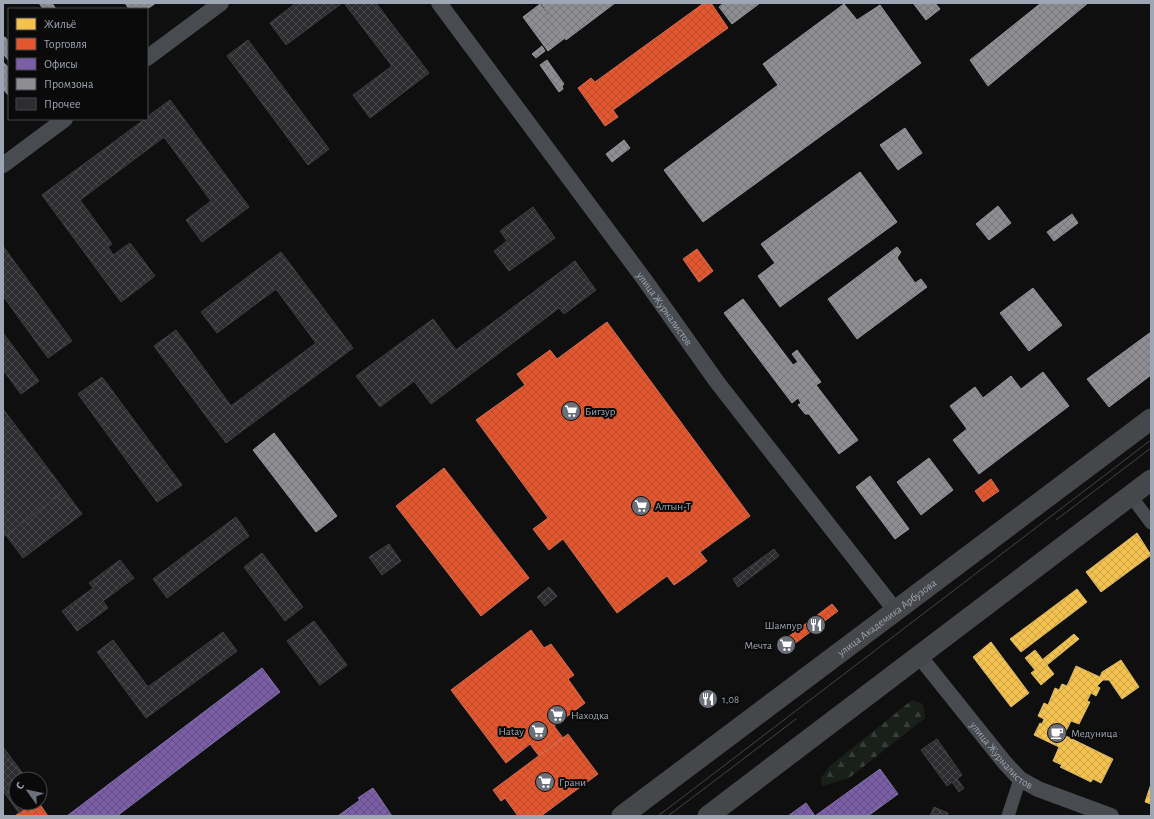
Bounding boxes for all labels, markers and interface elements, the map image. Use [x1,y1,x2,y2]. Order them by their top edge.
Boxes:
legend [8,8,148,120]
text: Жильё [44,18,76,30]
text: Торговля [44,38,87,50]
text: Офисы [44,58,78,70]
text: Промзона [44,78,94,90]
text: Прочее [44,98,80,110]
street label: улица Журналистов [634,269,695,347]
supermarket icon: Бигзур [560,400,582,422]
place label: Бигзур [585,406,616,417]
supermarket icon: Алтын-Т [630,495,652,517]
place label: Алтын-Т [655,501,692,512]
street label: улица Академика Арбузова [834,577,938,659]
restaurant icon: Шампур [805,614,827,636]
place label: Шампур [765,620,802,631]
supermarket icon: Мечта [775,634,797,656]
place label: Мечта [744,640,772,651]
restaurant icon: 1,08 [697,688,719,710]
place label: 1,08 [722,694,739,705]
supermarket icon: Находка [546,704,568,726]
place label: Находка [571,710,609,721]
street label: улица Журналистов [968,719,1035,791]
supermarket icon: Hatay [527,720,549,742]
cafe icon: Медуница [1046,722,1068,744]
place label: Hatay [498,726,524,737]
place label: Медуница [1071,728,1117,739]
north arrow [8,771,48,811]
supermarket icon: Грани [534,771,556,793]
place label: Грани [559,777,586,788]
text: С [14,780,26,791]

